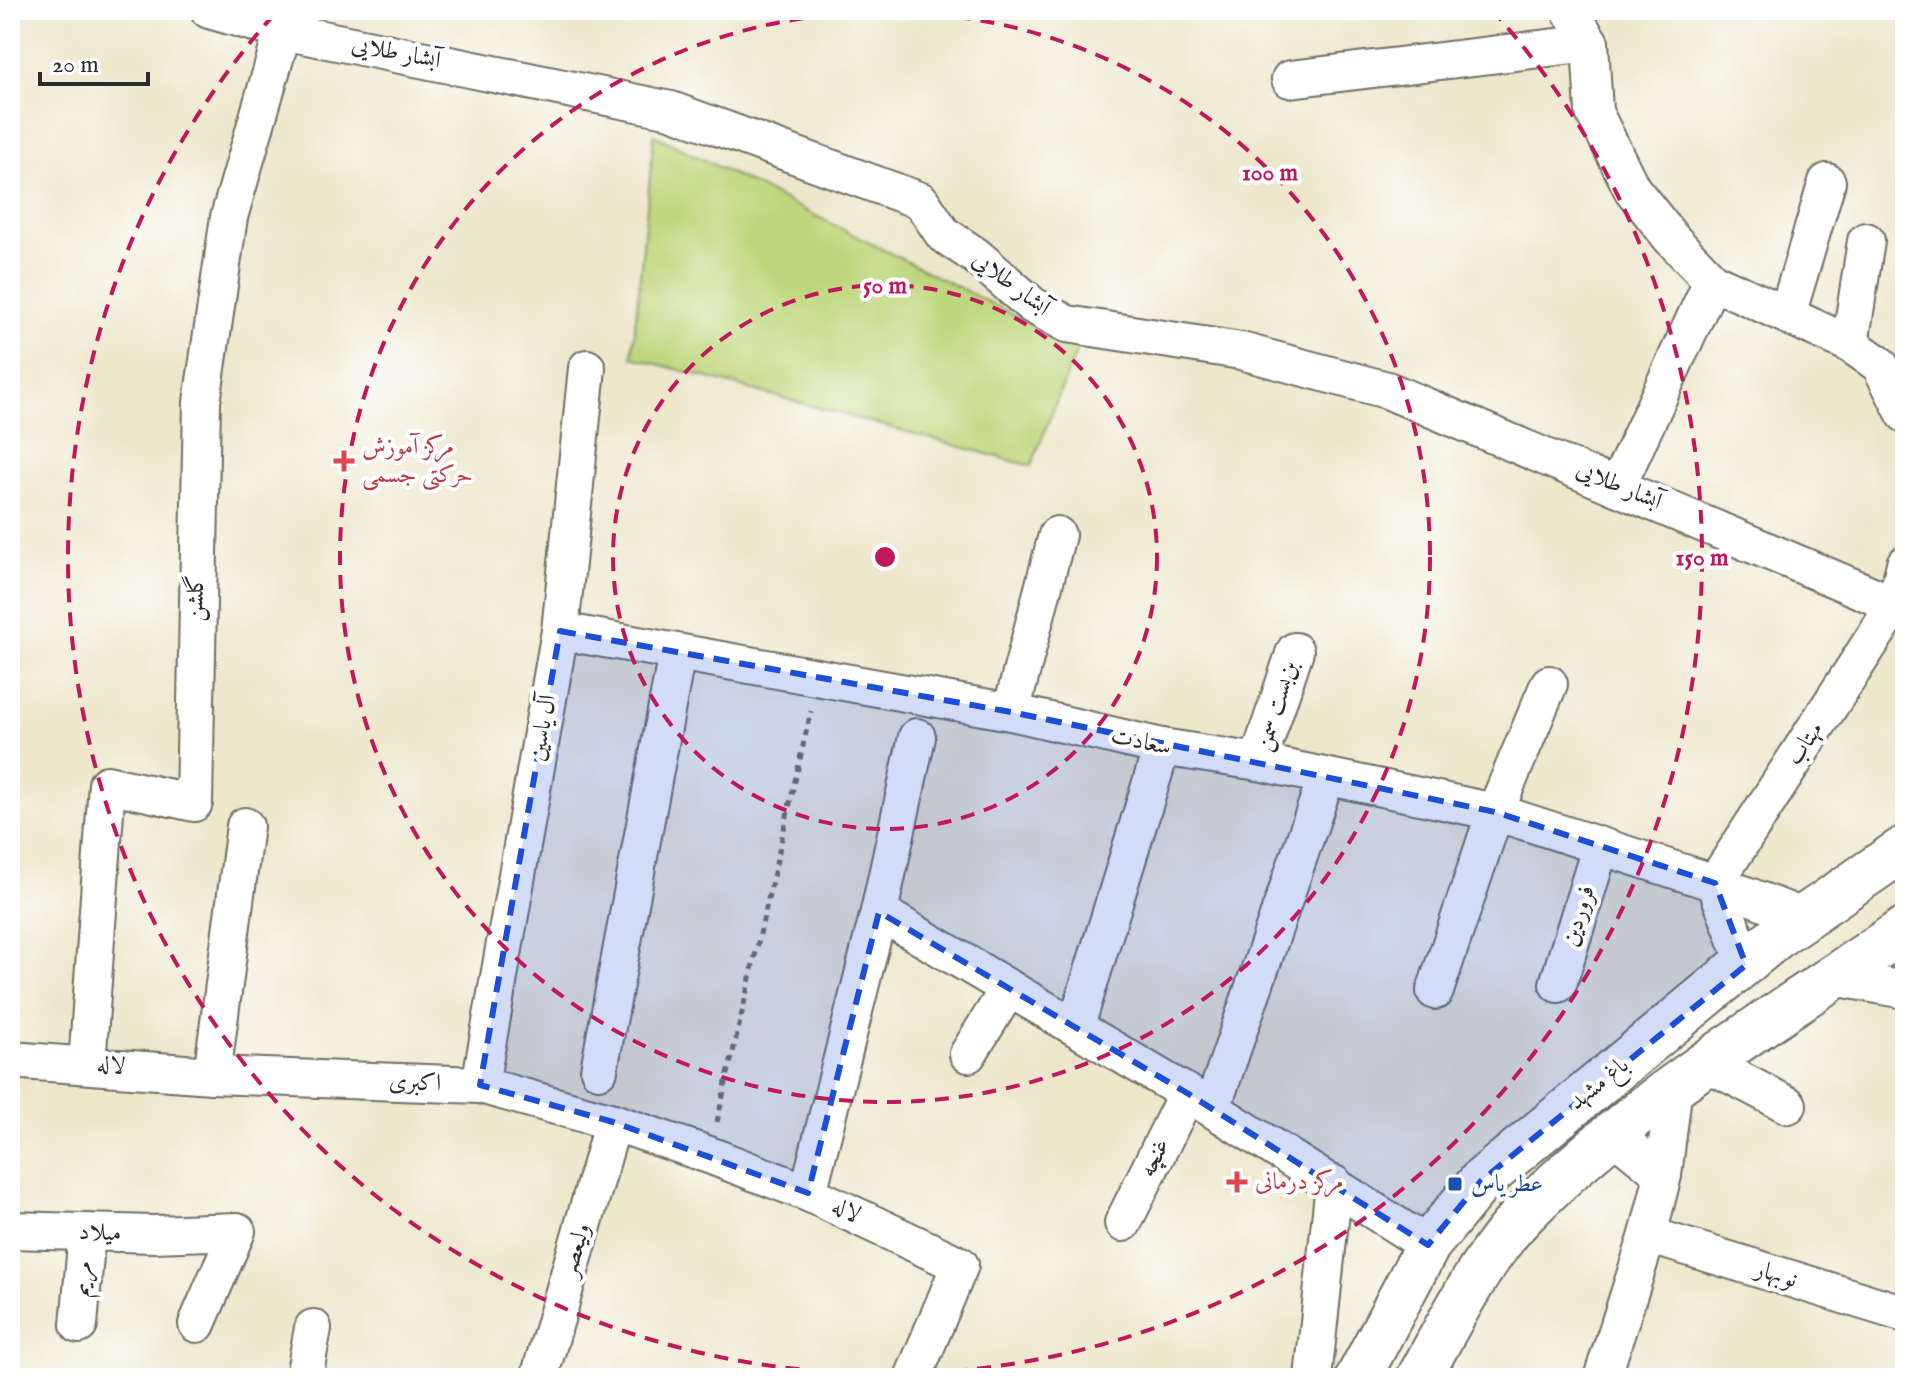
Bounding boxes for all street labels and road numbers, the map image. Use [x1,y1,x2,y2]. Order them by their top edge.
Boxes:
street label: آبشار طلایی [349,29,446,77]
street label: آبشار طلایی [966,244,1059,325]
street label: آبشار طلایی [1571,454,1669,519]
street label: گلشن [179,574,212,622]
street label: بن‌بست سمن [1248,656,1306,755]
street label: آل یاسین [522,690,565,764]
street label: مهتاب [1779,716,1831,772]
street label: سعادت [1108,721,1174,763]
street label: فروردین [1555,882,1603,950]
street label: لاله [95,1049,127,1083]
street label: باغ مشهد [1562,1050,1637,1120]
street label: اکبری [388,1067,442,1099]
street label: غنچه [1132,1134,1178,1182]
street label: لاله [827,1191,865,1231]
street label: میلاد [78,1217,122,1249]
street label: ولیعصر [553,1220,598,1283]
street label: نوبهار [1749,1253,1801,1296]
street label: مریم [66,1260,104,1298]

